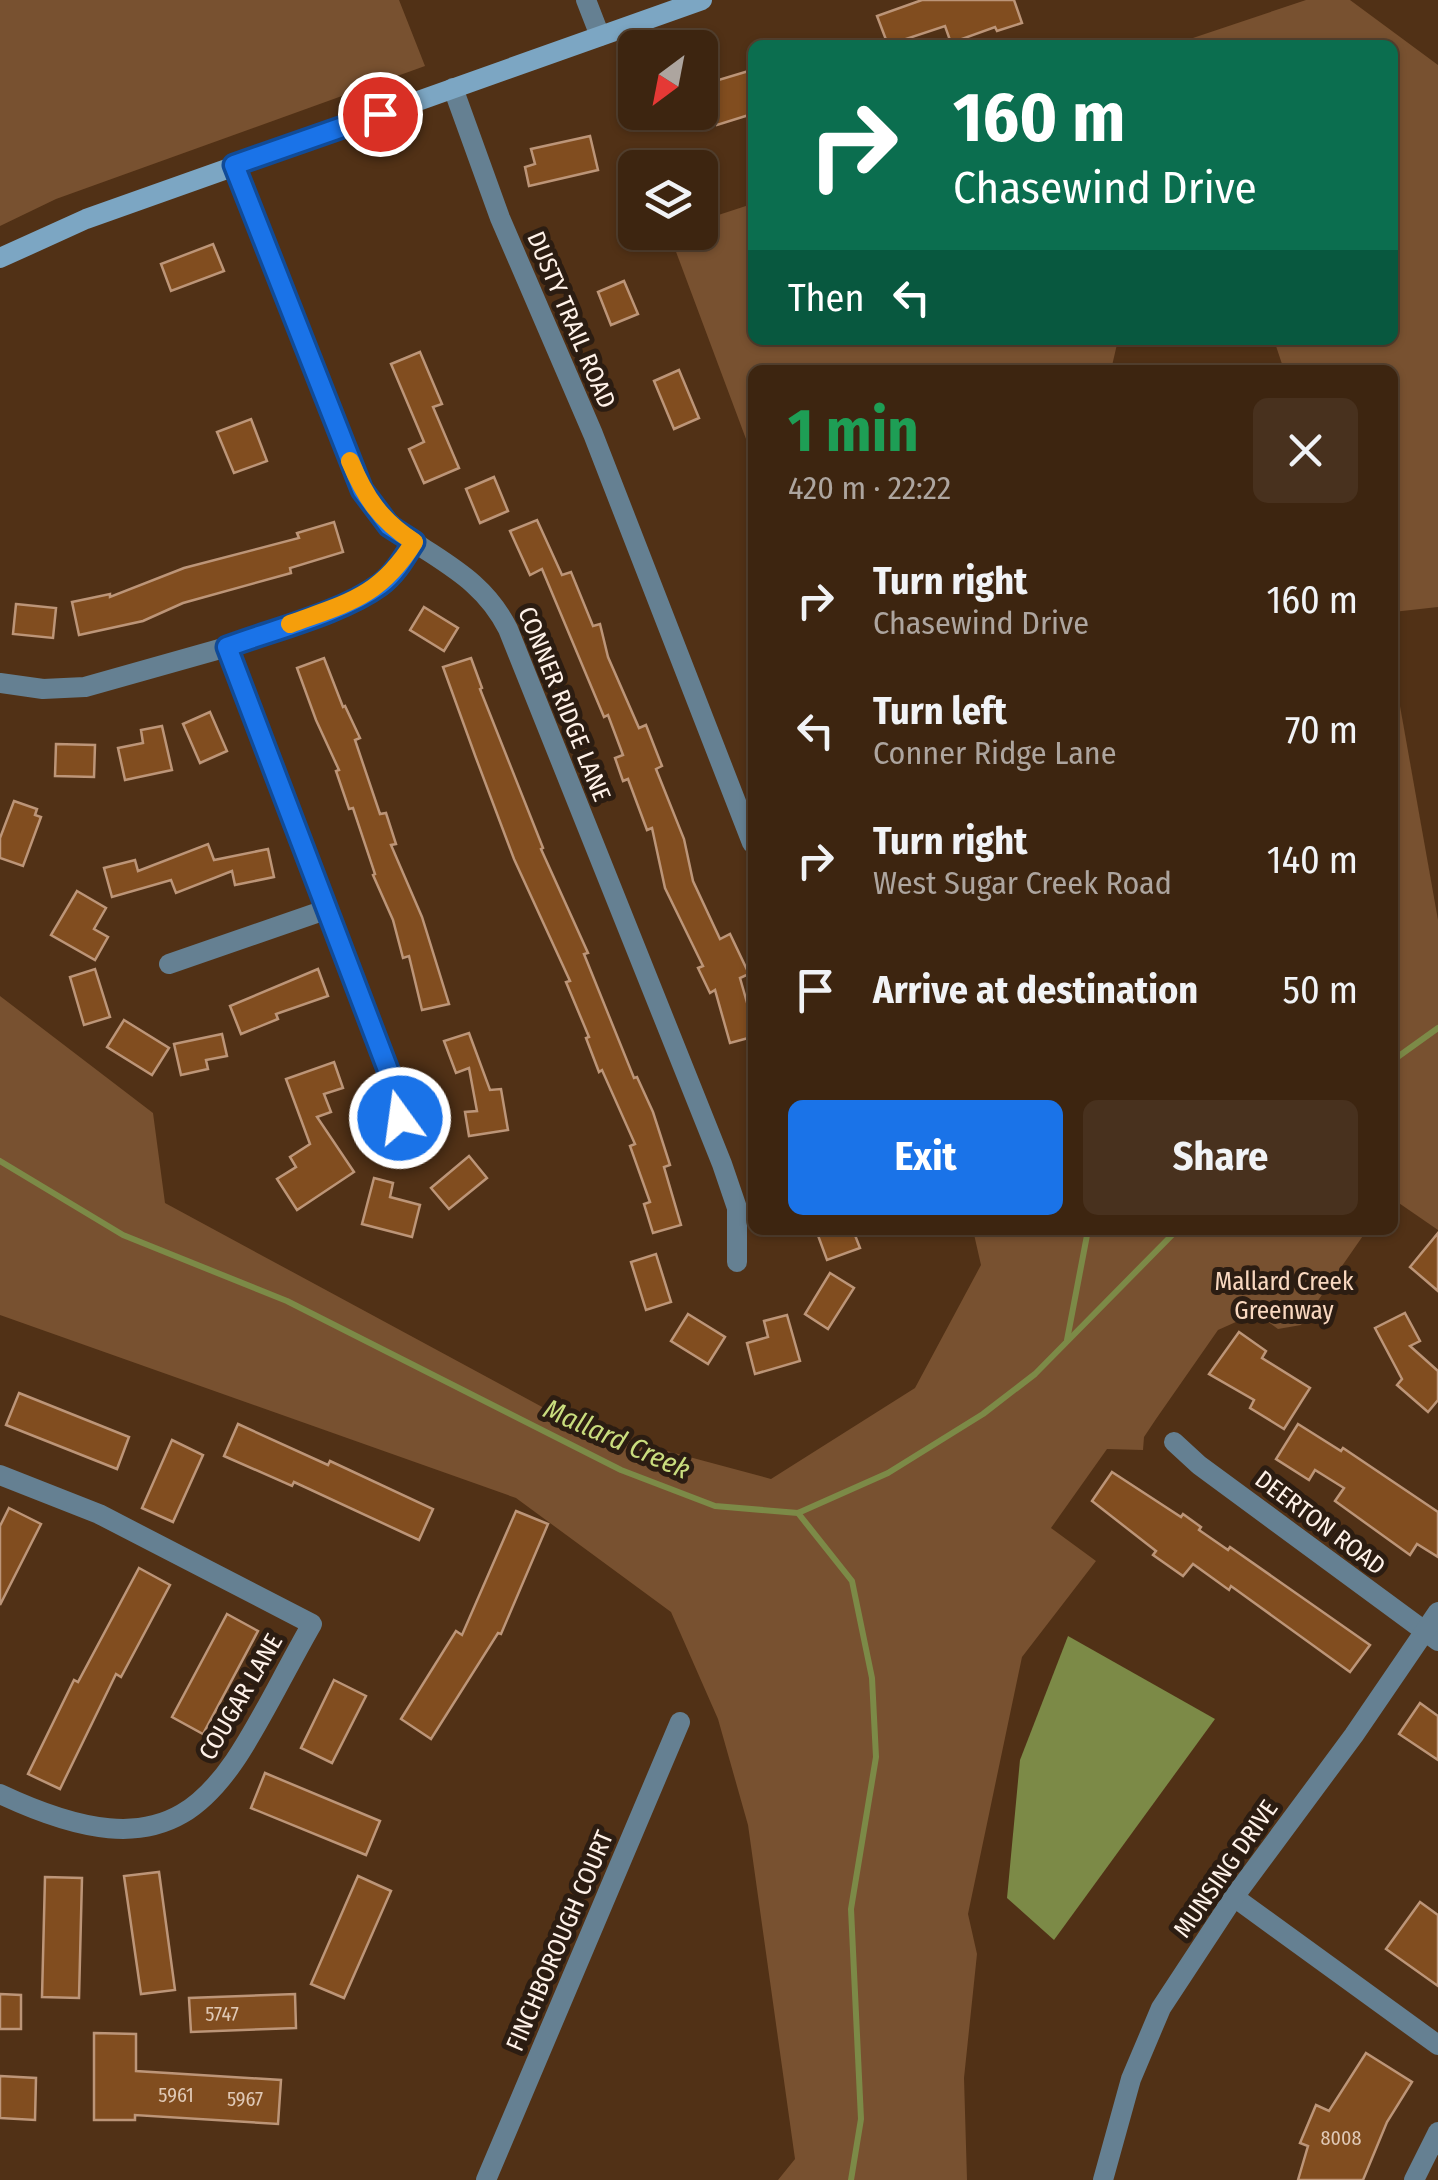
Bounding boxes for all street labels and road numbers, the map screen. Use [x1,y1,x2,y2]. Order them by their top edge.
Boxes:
street label: DUSTY TRAIL ROAD [520,227,622,413]
street label: CONNER RIDGE LANE [511,602,617,806]
street label: DEERTON ROAD [1249,1464,1391,1582]
street label: COUGAR LANE [193,1629,289,1765]
street label: MUNSING DRIVE [1167,1794,1285,1944]
street label: FINCHBOROUGH COURT [500,1826,620,2056]

